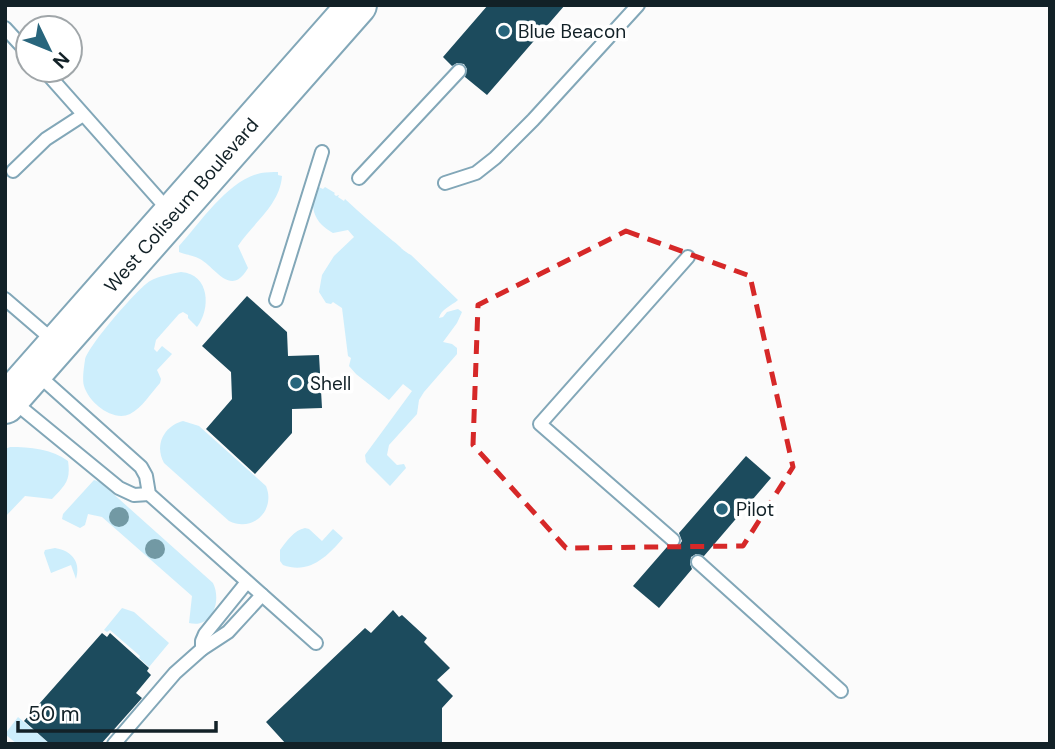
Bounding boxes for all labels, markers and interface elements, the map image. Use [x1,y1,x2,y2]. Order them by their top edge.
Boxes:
north arrow [14,14,84,84]
place label: Blue Beacon [518,19,626,44]
marker: Blue Beacon [496,23,512,39]
text: N [47,47,75,74]
street label: West Coliseum Boulevard [99,113,264,298]
place label: Shell [310,371,351,396]
marker: Shell [288,375,304,391]
place label: Pilot [736,497,774,522]
marker: Pilot [714,501,730,517]
scale bar [18,690,215,734]
text: 50 m [28,700,79,728]

